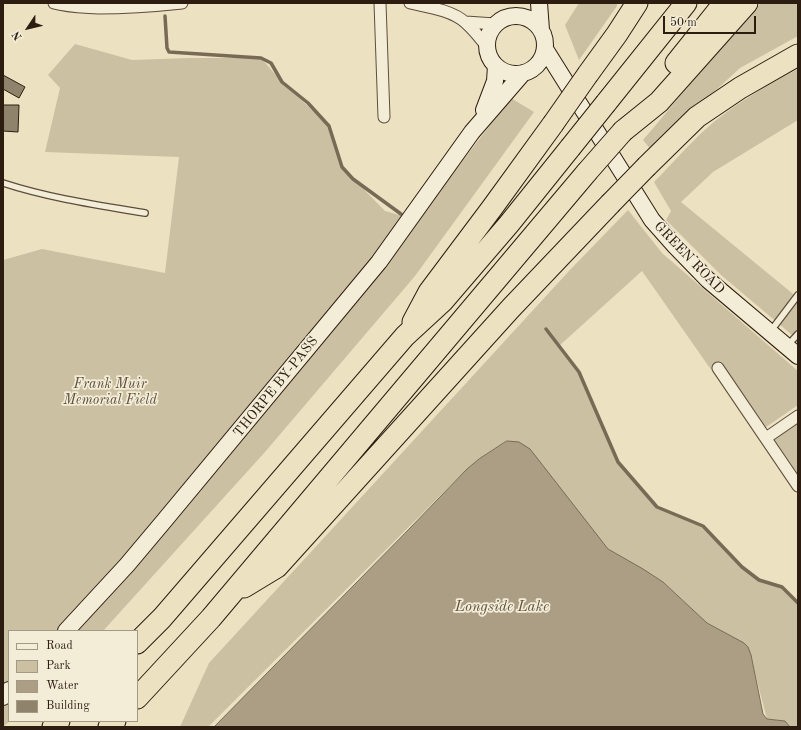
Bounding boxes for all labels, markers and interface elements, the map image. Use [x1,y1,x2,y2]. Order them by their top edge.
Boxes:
north arrow [8,8,48,48]
scale bar [665,8,758,34]
text: 50 m [670,17,697,29]
text: N [11,29,25,42]
street label: GREEN ROAD [650,218,728,298]
street label: THORPE BY-PASS [230,333,322,441]
park label: Frank Muir Memorial Field [63,376,157,408]
water label: Longside Lake [455,598,549,616]
legend [8,630,138,722]
text: Road [46,640,73,652]
text: Park [46,660,71,672]
text: Water [46,680,78,692]
text: Building [46,700,90,712]

